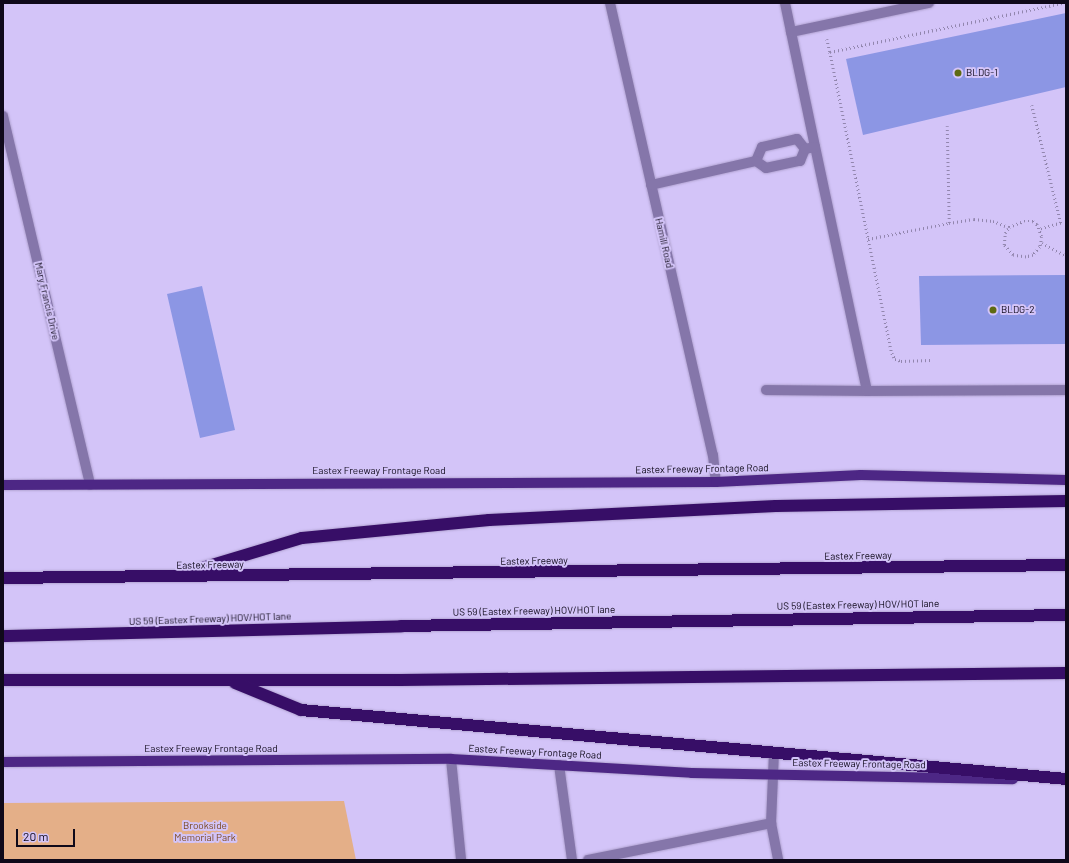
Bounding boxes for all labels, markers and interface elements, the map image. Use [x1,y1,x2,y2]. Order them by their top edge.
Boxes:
place label: BLDG-1 [966,67,998,79]
marker: BLDG-1 [953,68,963,78]
street label: Hamill Road [652,217,676,269]
street label: Mary Francis Drive [32,261,62,341]
place label: BLDG-2 [1001,304,1035,316]
marker: BLDG-2 [988,305,998,315]
street label: Eastex Freeway Frontage Road [635,462,769,476]
street label: Eastex Freeway Frontage Road [312,465,446,477]
street label: Eastex Freeway [824,549,892,563]
street label: Eastex Freeway [500,554,568,568]
street label: Eastex Freeway [176,558,244,572]
street label: US 59 (Eastex Freeway) HOV/HOT lane [777,598,939,612]
street label: US 59 (Eastex Freeway) HOV/HOT lane [453,604,615,618]
street label: US 59 (Eastex Freeway) HOV/HOT lane [129,610,291,628]
street label: Eastex Freeway Frontage Road [144,743,278,755]
street label: Eastex Freeway Frontage Road [468,743,602,761]
street label: Eastex Freeway Frontage Road [792,757,926,771]
park label: Brookside Memorial Park [174,819,236,842]
scale bar [18,821,77,847]
text: 20 m [23,829,49,843]

